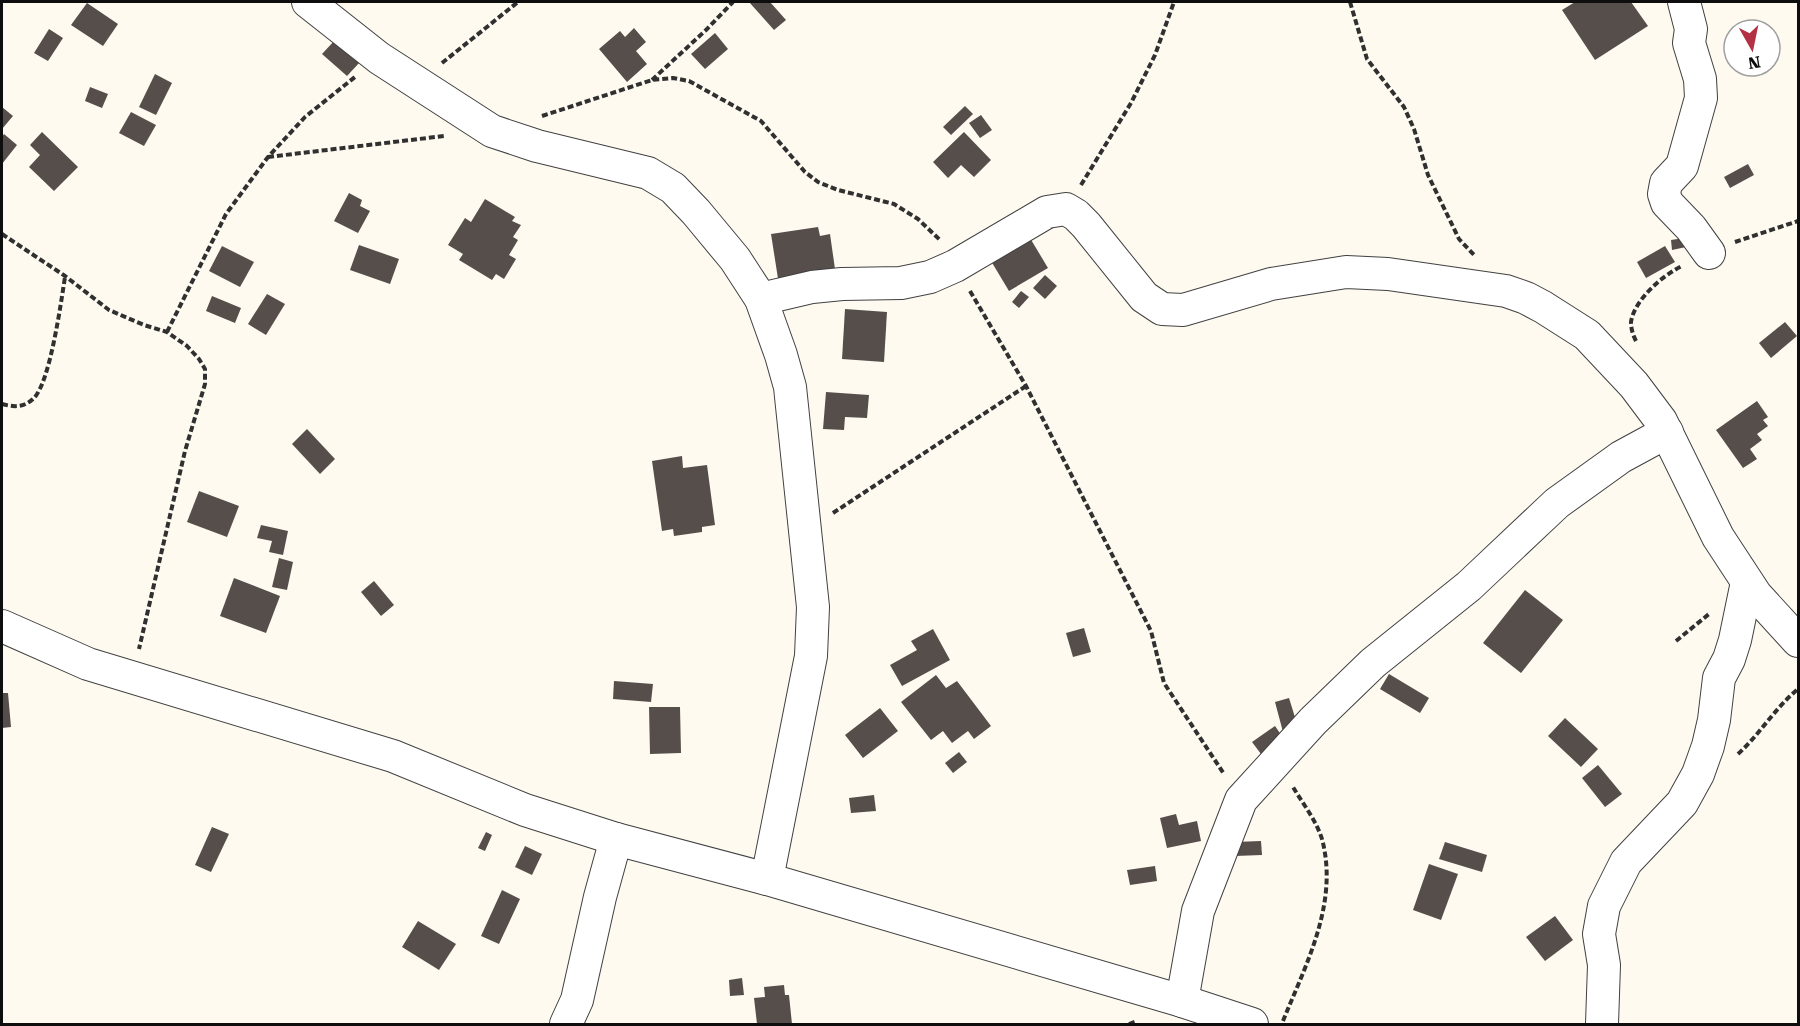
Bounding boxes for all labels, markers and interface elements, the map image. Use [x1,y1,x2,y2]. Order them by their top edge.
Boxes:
north arrow [1722,18,1782,78]
text: N [1747,52,1762,73]

